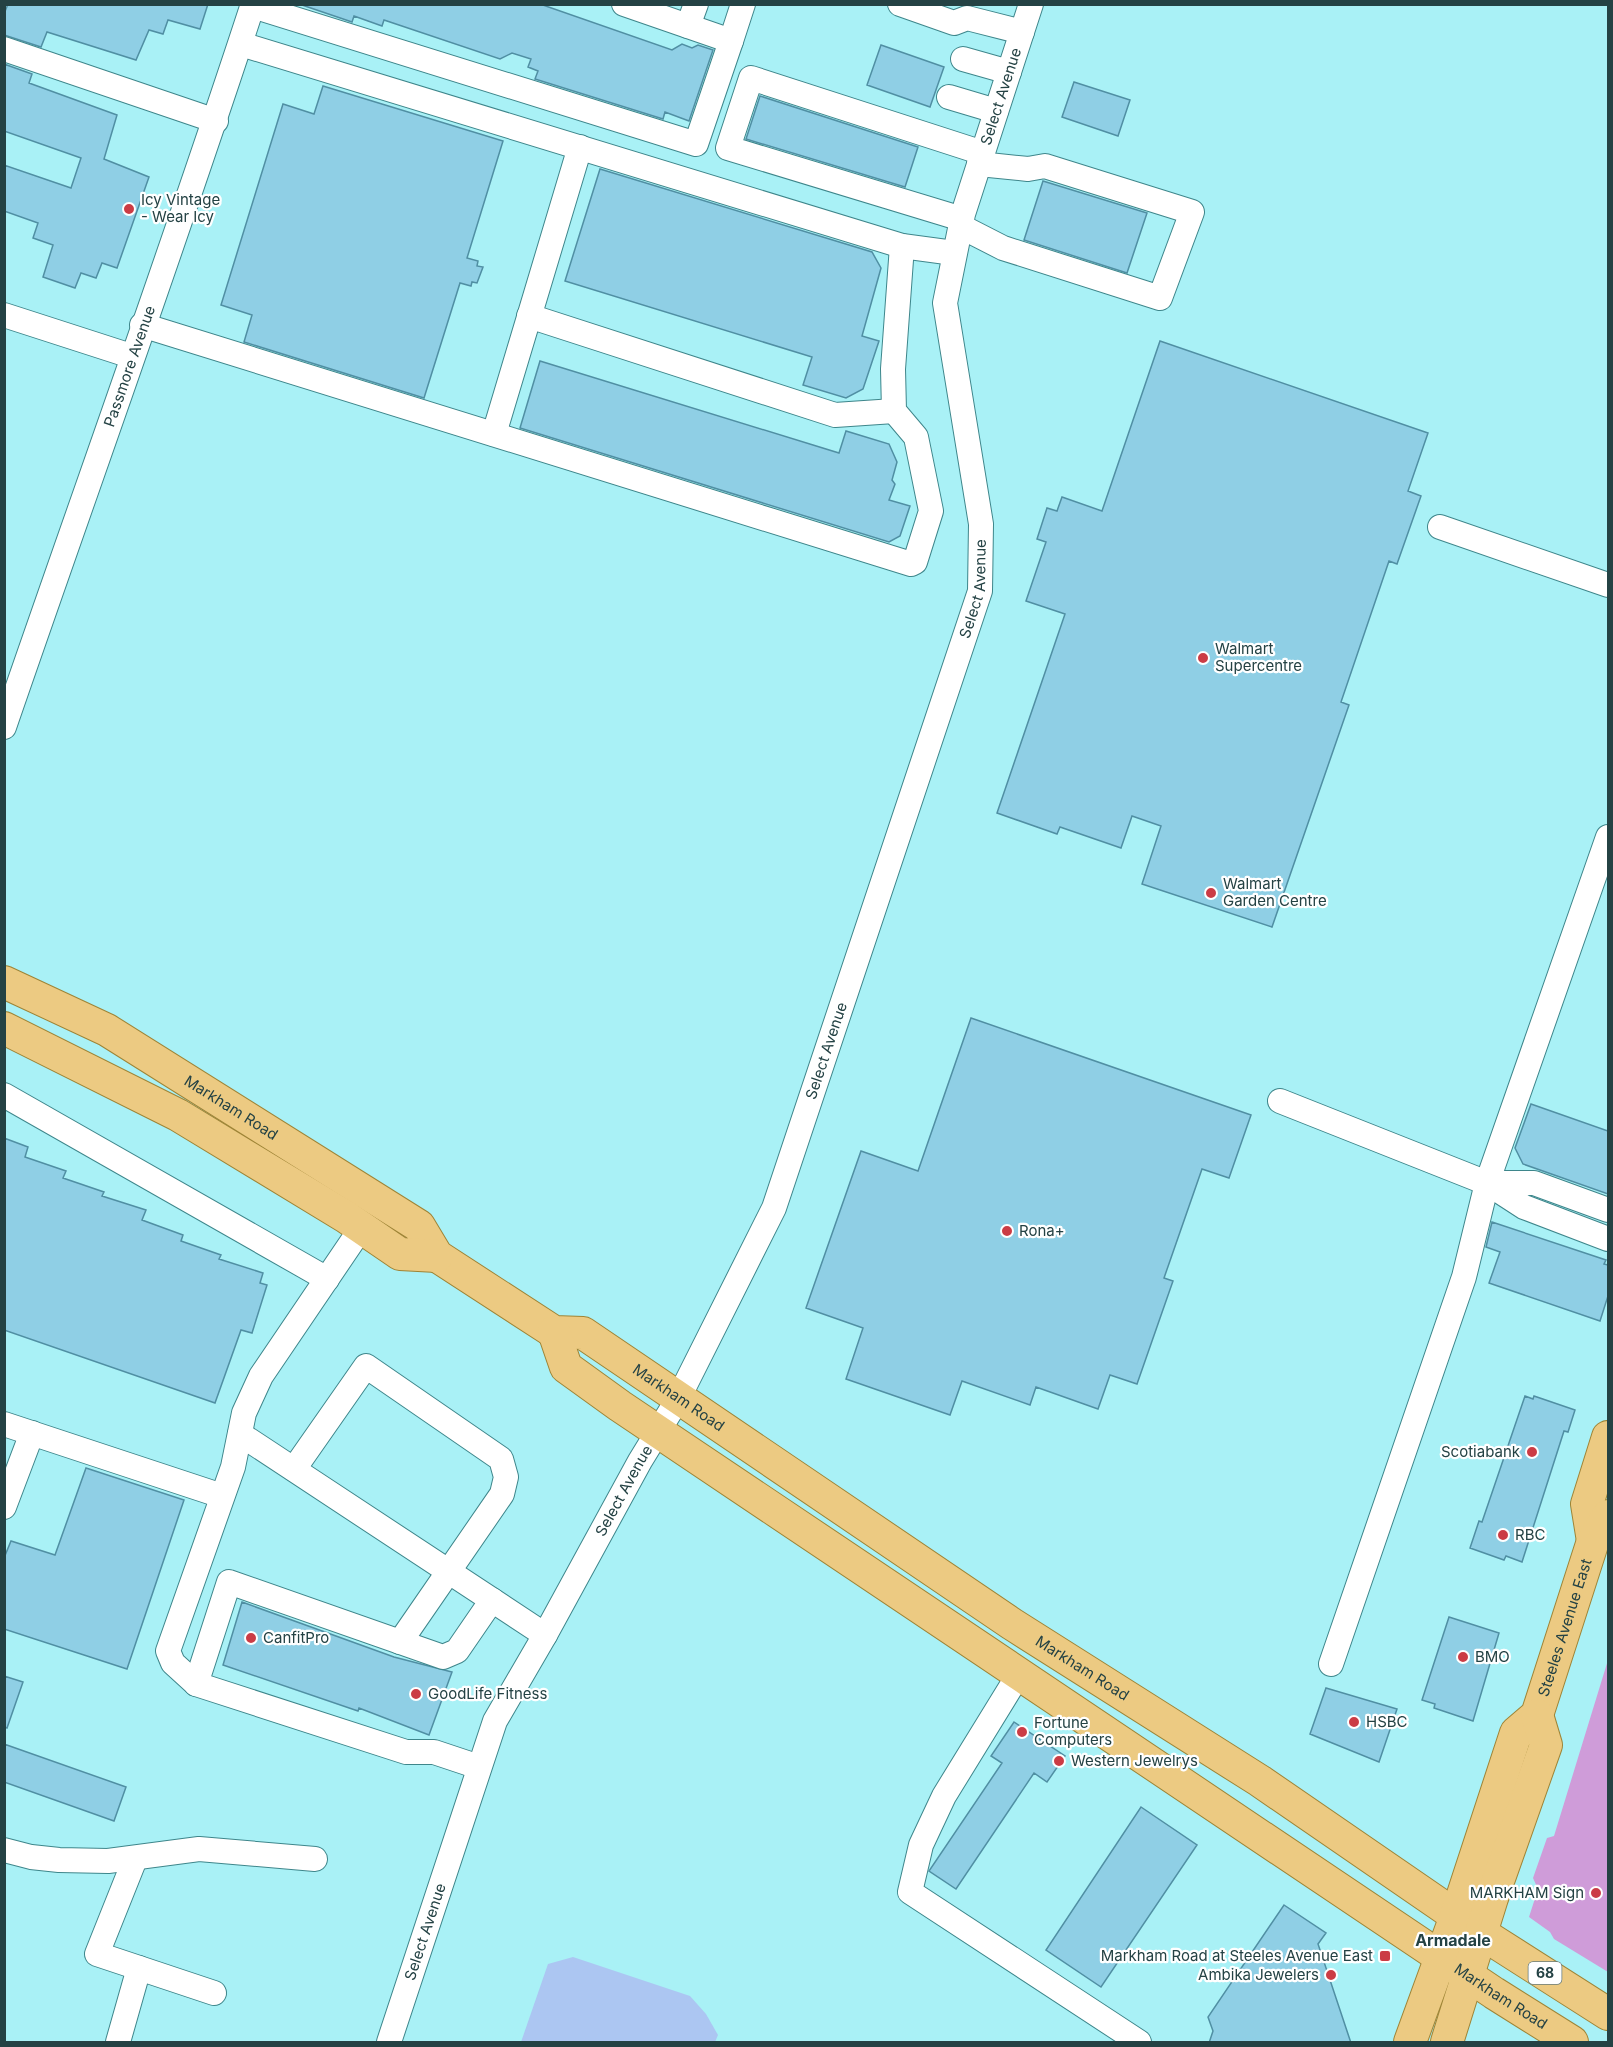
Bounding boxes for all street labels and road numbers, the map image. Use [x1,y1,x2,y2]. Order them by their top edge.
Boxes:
street label: Select Avenue [976,45,1025,147]
street label: Passmore Avenue [99,303,159,429]
street label: Select Avenue [955,539,990,641]
street label: Select Avenue [801,1000,851,1102]
street label: Markham Road [181,1071,282,1144]
street label: Markham Road [629,1359,728,1435]
street label: Select Avenue [591,1441,656,1539]
street label: Steeles Avenue East [1534,1556,1596,1699]
street label: Markham Road [1032,1631,1133,1705]
street label: Select Avenue [400,1881,450,1983]
street label: Markham Road [1451,1959,1551,2033]
road number: 68 [1528,1962,1562,1984]

